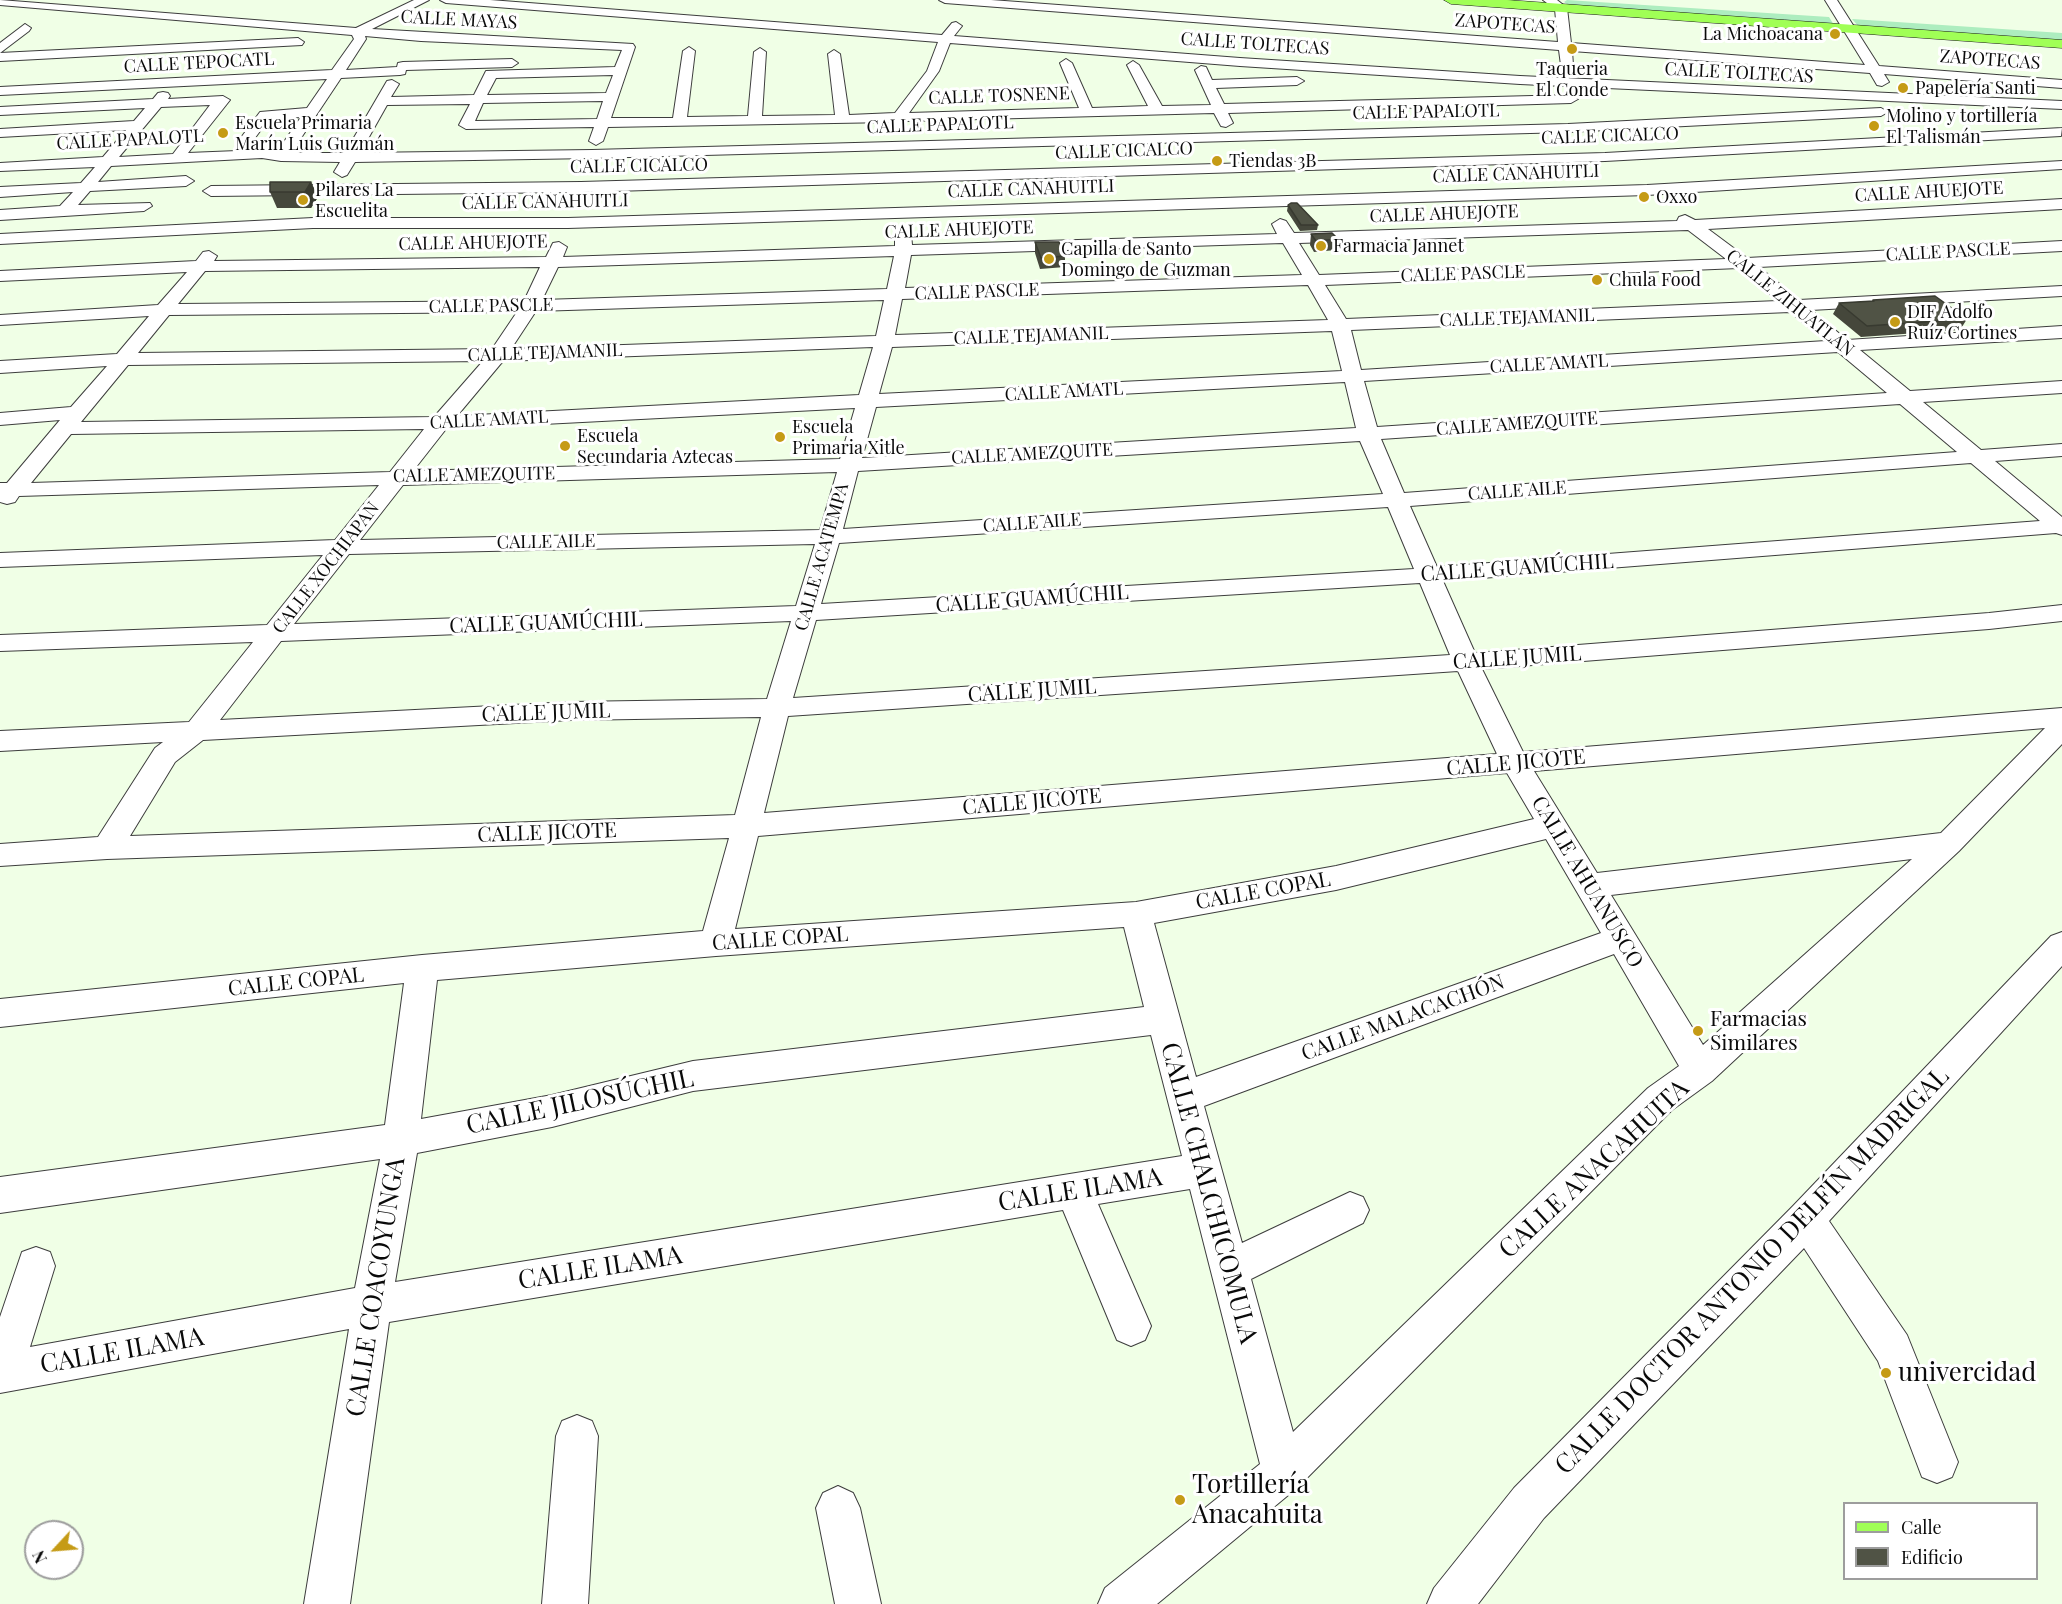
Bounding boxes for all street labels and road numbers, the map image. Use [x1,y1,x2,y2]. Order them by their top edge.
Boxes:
street label: CALLE MAYAS [400,6,518,34]
street label: ZAPOTECAS [1454,10,1556,38]
street label: CALLE TOLTECAS [1180,28,1330,60]
street label: ZAPOTECAS [1939,46,2041,74]
street label: CALLE TEPOCATL [123,48,275,78]
street label: CALLE TOLTECAS [1664,58,1814,88]
street label: CALLE TOSNENE [928,83,1070,109]
street label: CALLE PAPALOTL [1352,100,1500,124]
street label: CALLE PAPALOTL [866,112,1014,138]
street label: CALLE CICALCO [1541,123,1679,149]
street label: CALLE PAPALOTL [56,125,204,155]
street label: CALLE CICALCO [1055,138,1193,164]
street label: CALLE CICALCO [570,154,708,178]
street label: CALLE CANAHUITLI [1432,160,1600,188]
street label: CALLE CANAHUITLI [947,175,1115,203]
street label: CALLE AHUEJOTE [1854,177,2004,207]
street label: CALLE CANAHUITLI [461,190,629,214]
street label: CALLE AHUEJOTE [1369,201,1519,227]
street label: CALLE AHUEJOTE [884,217,1034,243]
street label: CALLE AHUEJOTE [398,231,548,255]
street label: CALLE PASCLE [1885,238,2011,266]
street label: CALLE ZIHUATLÁN [1722,245,1858,361]
street label: CALLE PASCLE [1400,261,1526,287]
street label: CALLE PASCLE [914,279,1040,305]
street label: CALLE PASCLE [428,294,554,318]
street label: CALLE TEJAMANIL [1439,305,1595,331]
street label: CALLE TEJAMANIL [953,323,1109,349]
street label: CALLE TEJAMANIL [467,340,623,366]
street label: CALLE AMATL [1489,350,1609,378]
street label: CALLE AMATL [1004,378,1124,406]
street label: CALLE AMATL [429,406,549,434]
street label: CALLE AMEZQUITE [1435,408,1599,440]
street label: CALLE AMEZQUITE [951,439,1113,469]
street label: CALLE AMEZQUITE [393,463,555,487]
street label: CALLE AILE [1467,477,1567,505]
street label: CALLE ACATEMPA [791,481,853,633]
street label: CALLE XOCHIAPAN [268,498,384,638]
street label: CALLE AILE [982,509,1082,537]
street label: CALLE AILE [497,530,595,554]
street label: CALLE GUAMÚCHIL [1420,549,1614,587]
street label: CALLE GUAMÚCHIL [935,580,1129,618]
street label: CALLE GUAMÚCHIL [449,607,643,639]
street label: CALLE JUMIL [1452,641,1582,675]
street label: CALLE JUMIL [967,674,1097,708]
street label: CALLE JUMIL [481,698,611,728]
street label: CALLE JICOTE [1445,744,1587,782]
street label: CALLE JICOTE [961,783,1103,821]
street label: CALLE AHUANUSCO [1526,792,1648,972]
street label: CALLE JICOTE [477,818,617,848]
street label: CALLE COPAL [1194,867,1332,915]
street label: CALLE COPAL [711,922,849,956]
street label: CALLE COPAL [227,962,365,1002]
street label: CALLE MALACACHÓN [1298,970,1508,1066]
street label: CALLE CHALCHICOMULA [1154,1039,1264,1347]
street label: CALLE DOCTOR ANTONIO DELFÍN MADRIGAL [1549,1061,1955,1481]
street label: CALLE JILOSÚCHIL [463,1063,697,1141]
street label: CALLE ANACAHUITA [1493,1073,1695,1265]
street label: CALLE COACOYUNGA [340,1155,412,1419]
street label: CALLE ILAMA [996,1162,1164,1218]
street label: CALLE ILAMA [516,1240,684,1296]
street label: CALLE ILAMA [38,1321,206,1381]

